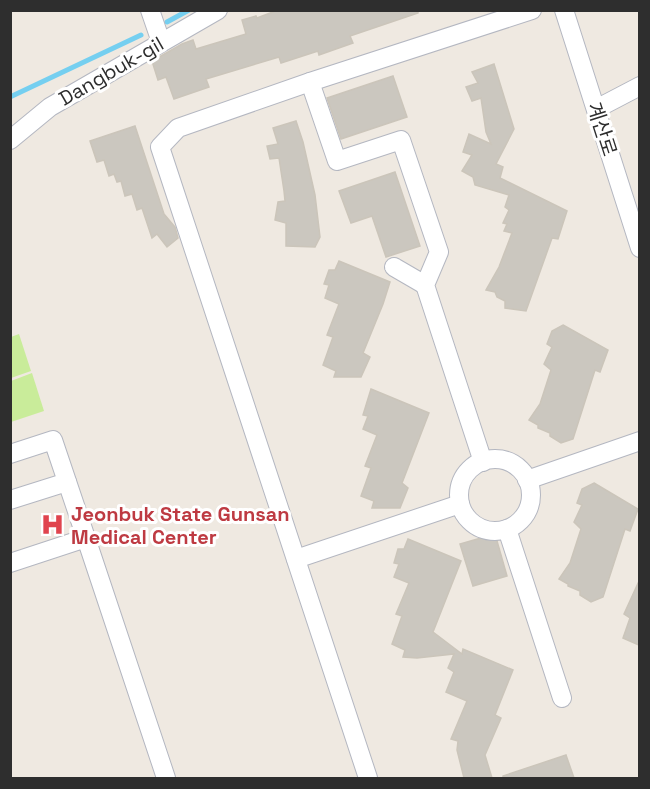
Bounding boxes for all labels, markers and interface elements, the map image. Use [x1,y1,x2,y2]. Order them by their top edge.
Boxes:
street label: Dangbuk-gil [54,31,168,111]
street label: 계산로 [581,99,623,159]
place label: Jeonbuk State Gunsan Medical Center [71,501,290,550]
hospital icon: Jeonbuk State Gunsan Medical Center [40,512,66,538]

